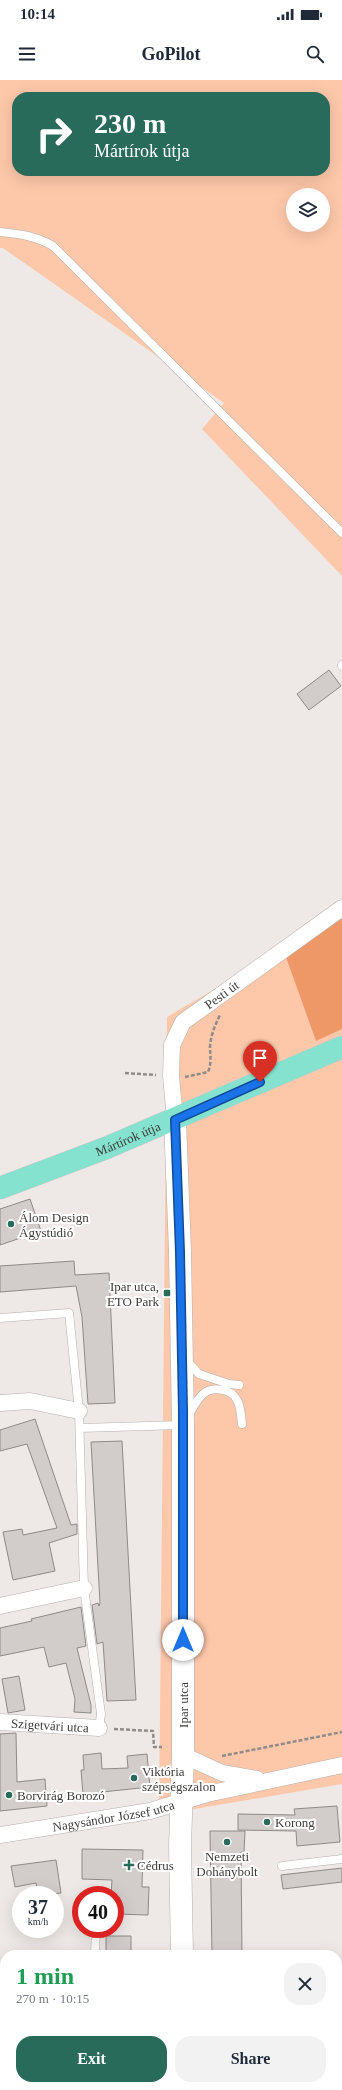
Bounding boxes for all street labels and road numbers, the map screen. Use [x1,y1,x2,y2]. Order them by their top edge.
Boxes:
street label: Pesti út [202,977,242,1012]
street label: Mártírok útja [93,1119,163,1159]
street label: Ipar utca [176,1682,191,1728]
street label: Szigetvári utca [11,1716,89,1735]
street label: Nagysándor József utca [51,1797,176,1834]

